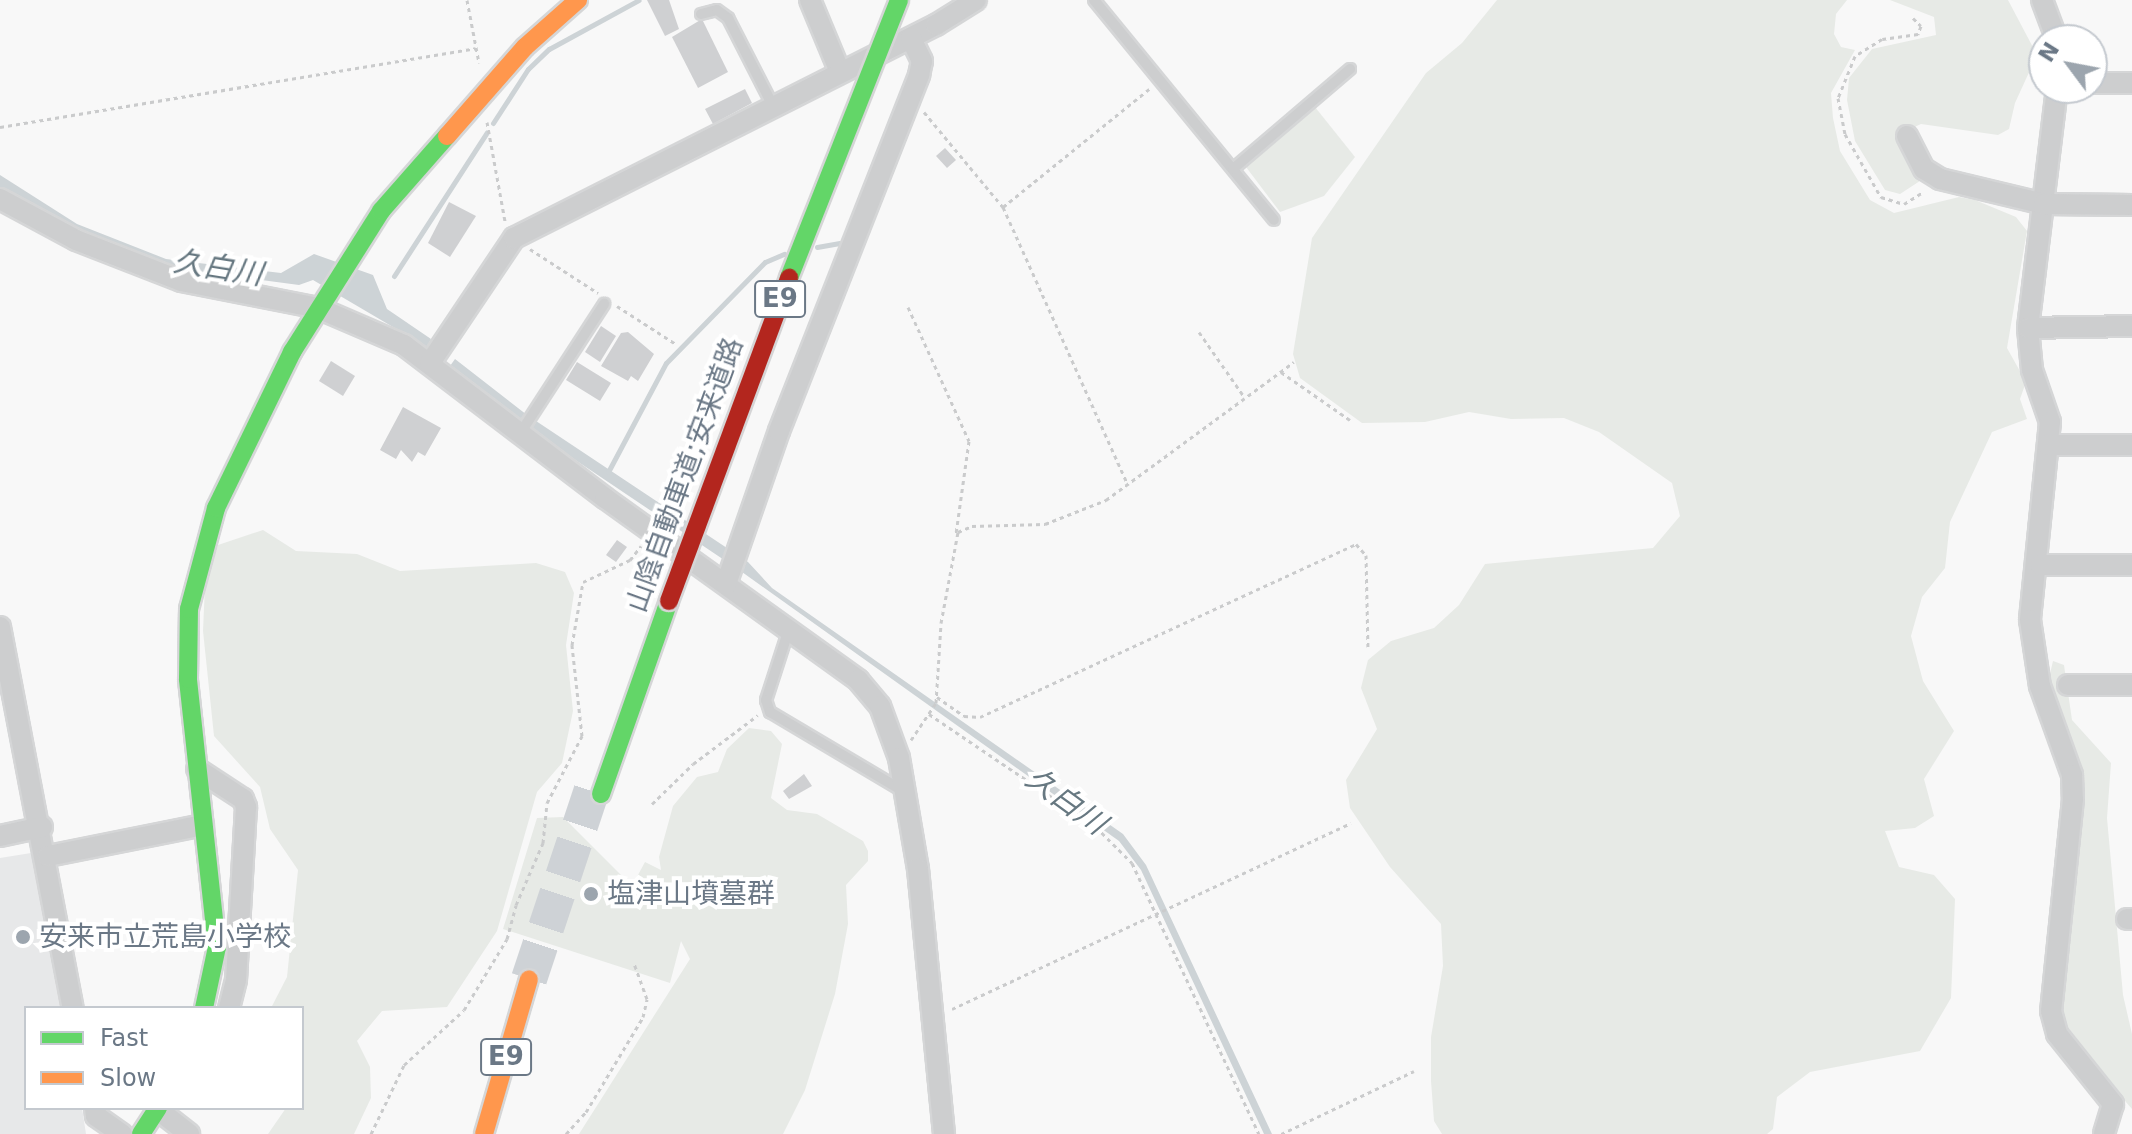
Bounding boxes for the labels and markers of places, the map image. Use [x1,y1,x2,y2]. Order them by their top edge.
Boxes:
place label: 塩津山墳墓群 [607,877,775,911]
marker: 塩津山墳墓群 [582,885,600,903]
place label: 安来市立荒島小学校 [39,920,291,954]
marker: 安来市立荒島小学校 [14,928,32,946]

